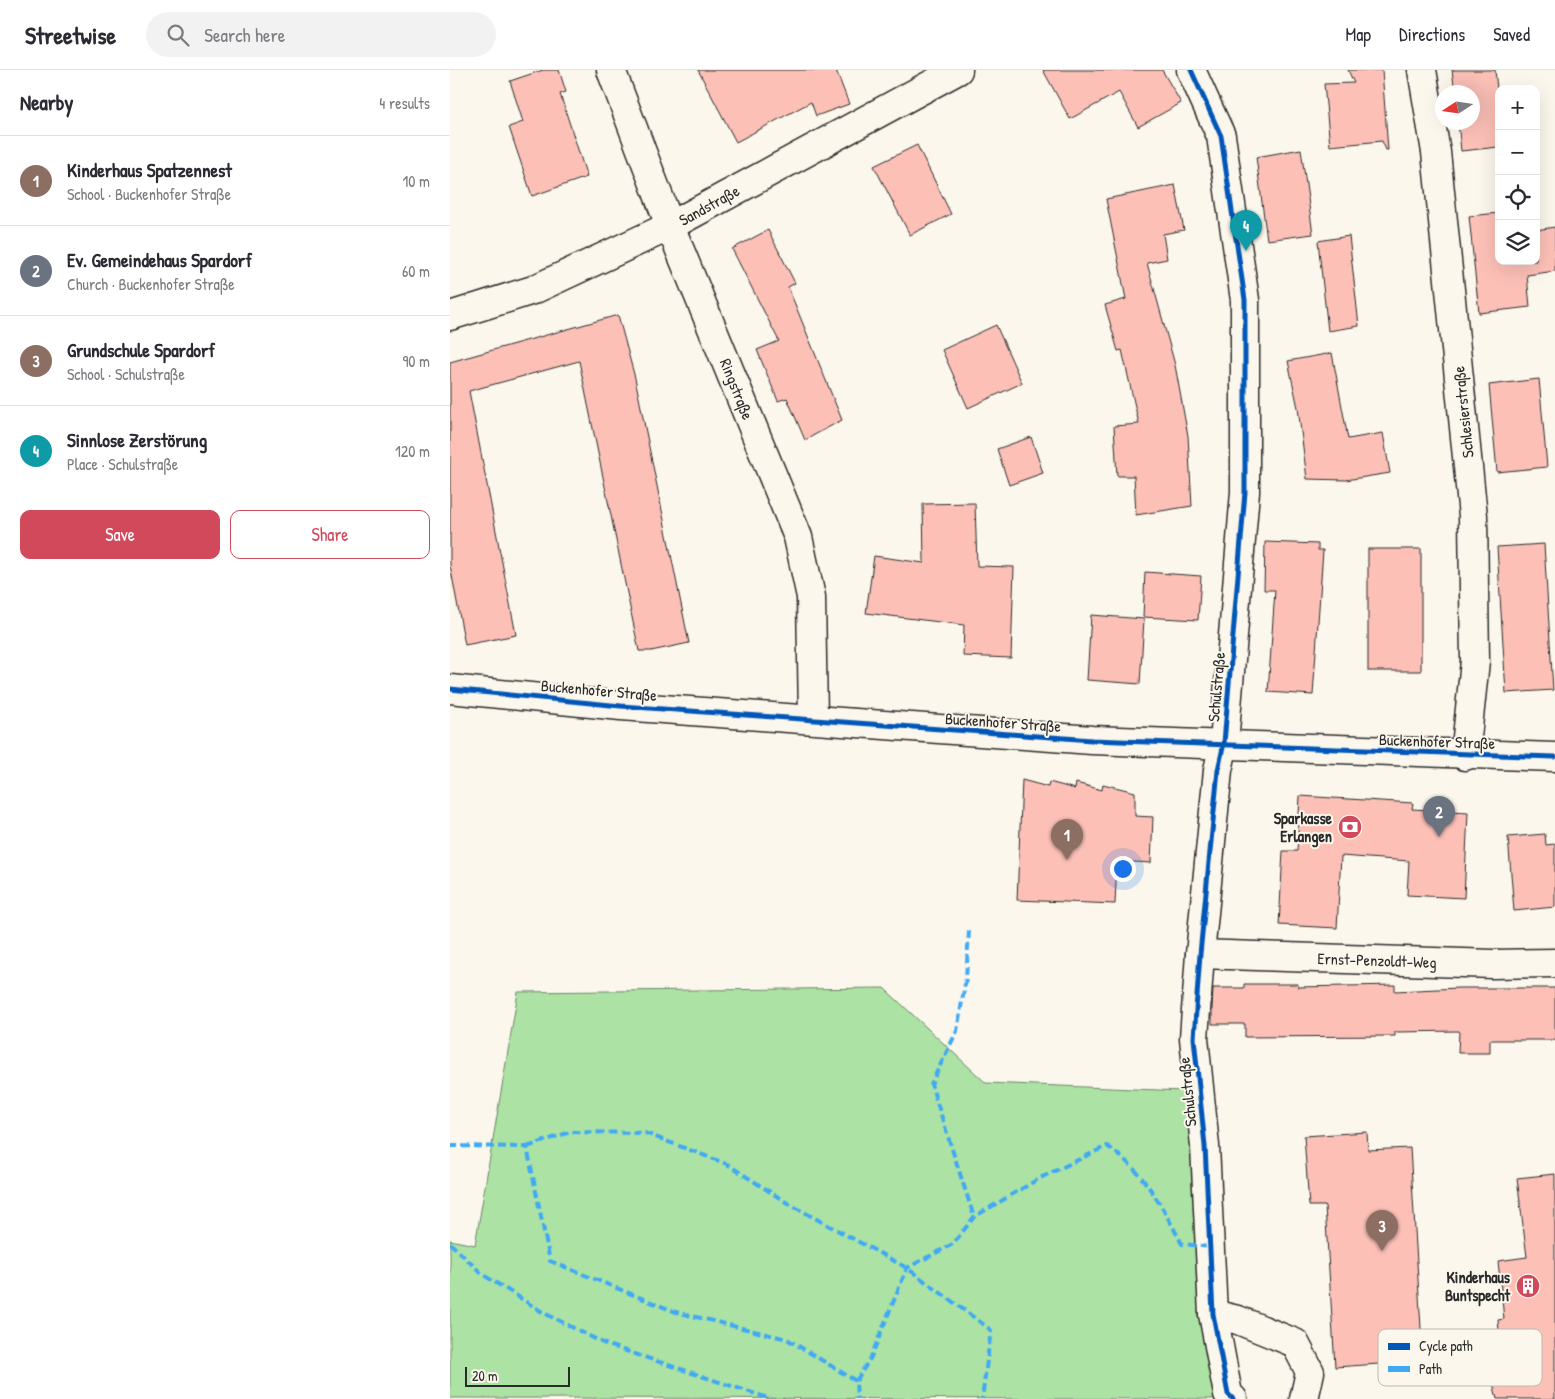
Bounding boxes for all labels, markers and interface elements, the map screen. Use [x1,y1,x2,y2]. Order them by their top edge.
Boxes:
search box [146,12,496,57]
text: Streetwise [25,19,116,51]
icon: search [164,21,192,49]
text: Search here [204,22,285,48]
text: Map [1346,22,1371,47]
text: Directions [1399,22,1465,47]
text: Saved [1493,22,1530,47]
north arrow [1435,85,1480,130]
map controls [1495,85,1540,265]
button: + [1495,85,1540,130]
text: Nearby [20,88,73,117]
text: 4 results [379,92,430,114]
button: − [1495,130,1540,175]
text: Kinderhaus Spatzennest [67,157,232,183]
text: 1 [33,170,39,192]
text: 10 m [402,170,430,192]
button: locate [1495,175,1540,220]
street label: Sandstraße [675,179,744,231]
text: School · Buckenhofer Straße [67,183,231,205]
pin: 4 [1230,210,1262,251]
button: layers [1495,220,1540,265]
text: Ev. Gemeindehaus Spardorf [67,247,252,273]
text: 2 [32,260,40,282]
text: 60 m [402,260,430,282]
text: Church · Buckenhofer Straße [67,273,235,295]
text: Grundschule Spardorf [67,337,215,363]
text: 3 [32,350,40,372]
text: 90 m [402,350,430,372]
street label: Ringstraße [715,355,759,423]
text: School · Schulstraße [67,363,185,385]
street label: Schlesierstraße [1447,364,1479,459]
text: Sinnlose Zerstörung [67,427,207,453]
text: 4 [33,440,39,462]
text: 120 m [395,440,430,462]
text: Place · Schulstraße [67,453,178,475]
button: Save [20,510,220,559]
button: Share [230,510,430,559]
street label: Schulstraße [1202,651,1230,723]
street label: Buckenhofer Straße [540,674,658,706]
street label: Buckenhofer Straße [944,707,1062,737]
street label: Buckenhofer Straße [1379,728,1496,754]
pin: 2 [1423,796,1455,837]
place label: Sparkasse Erlangen [1274,807,1333,848]
bank icon: Sparkasse Erlangen [1337,814,1363,840]
pin: 1 [1051,819,1083,860]
your location [1110,856,1136,882]
street label: Ernst-Penzoldt-Weg [1317,947,1437,973]
street label: Schulstraße [1172,1055,1202,1128]
pin: 3 [1366,1210,1398,1251]
place label: Kinderhaus Buntspecht [1445,1266,1511,1307]
building icon: Kinderhaus Buntspecht [1515,1273,1541,1299]
legend [1378,1329,1542,1386]
text: Cycle path [1419,1336,1473,1356]
text: Path [1419,1359,1442,1378]
scale bar [465,1364,570,1387]
text: 20 m [472,1366,498,1385]

